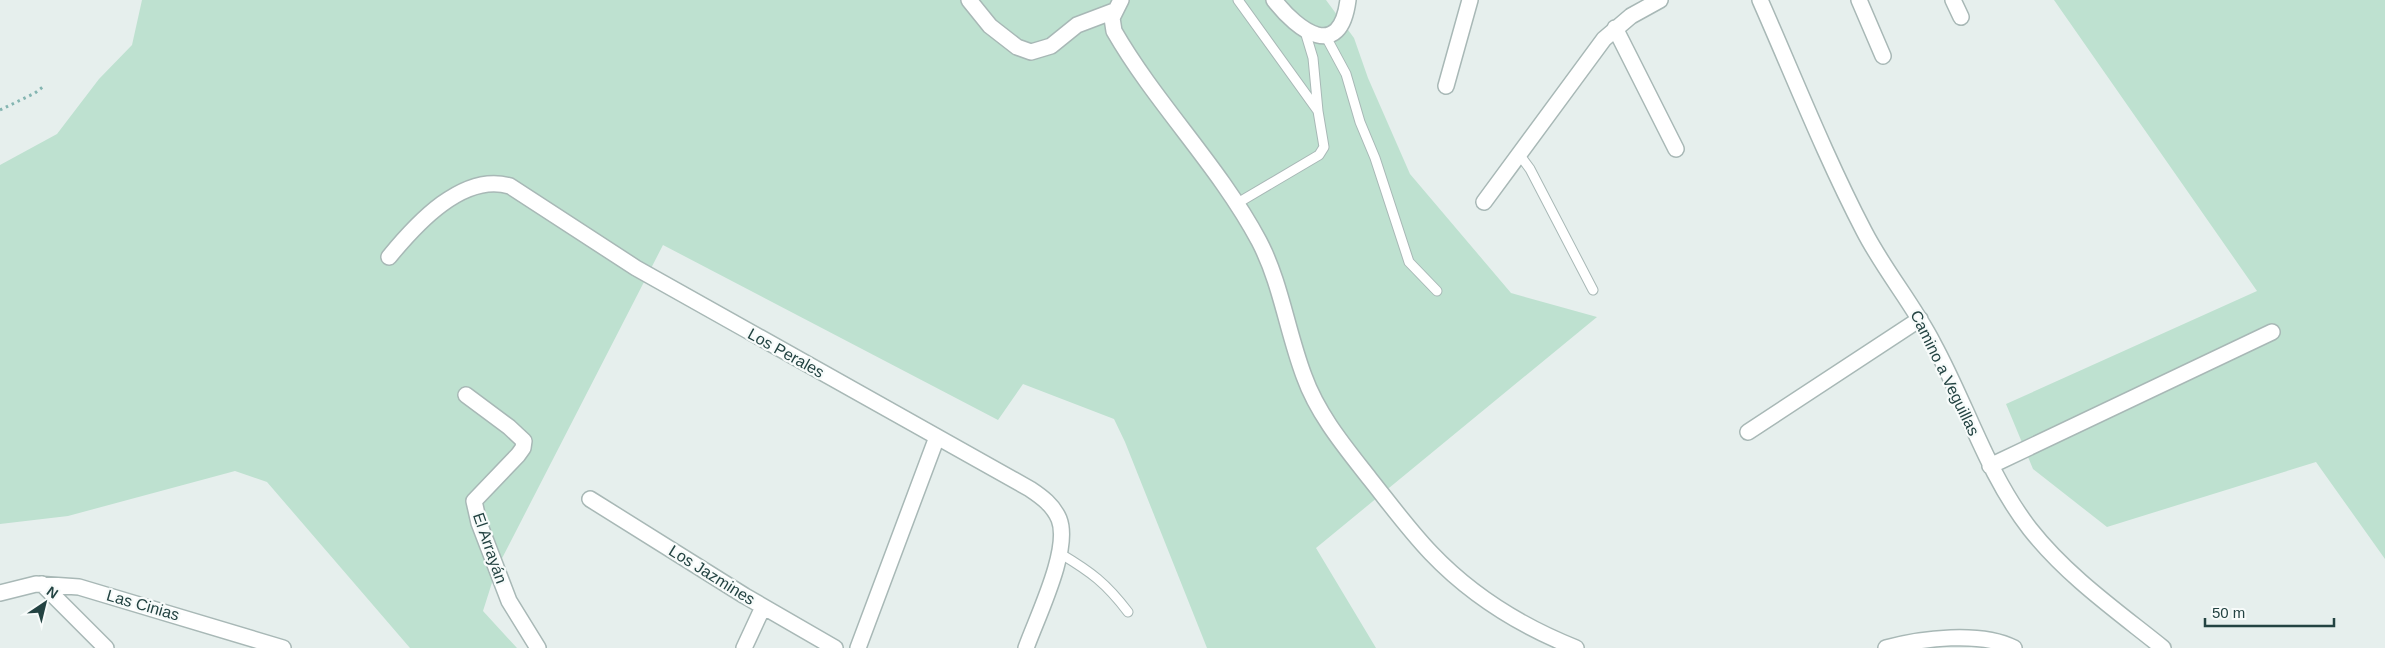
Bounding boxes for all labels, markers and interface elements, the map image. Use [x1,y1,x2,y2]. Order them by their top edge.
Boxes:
street label: Camino a Veguillas [1907,308,1983,438]
street label: Los Perales [745,325,827,381]
street label: El Arrayán [470,510,510,586]
street label: Los Jazmines [666,542,758,608]
north arrow [20,578,70,628]
text: N [44,583,61,602]
street label: Las Cinias [105,587,181,623]
scale bar [2205,596,2334,628]
text: 50 m [2212,604,2245,621]

